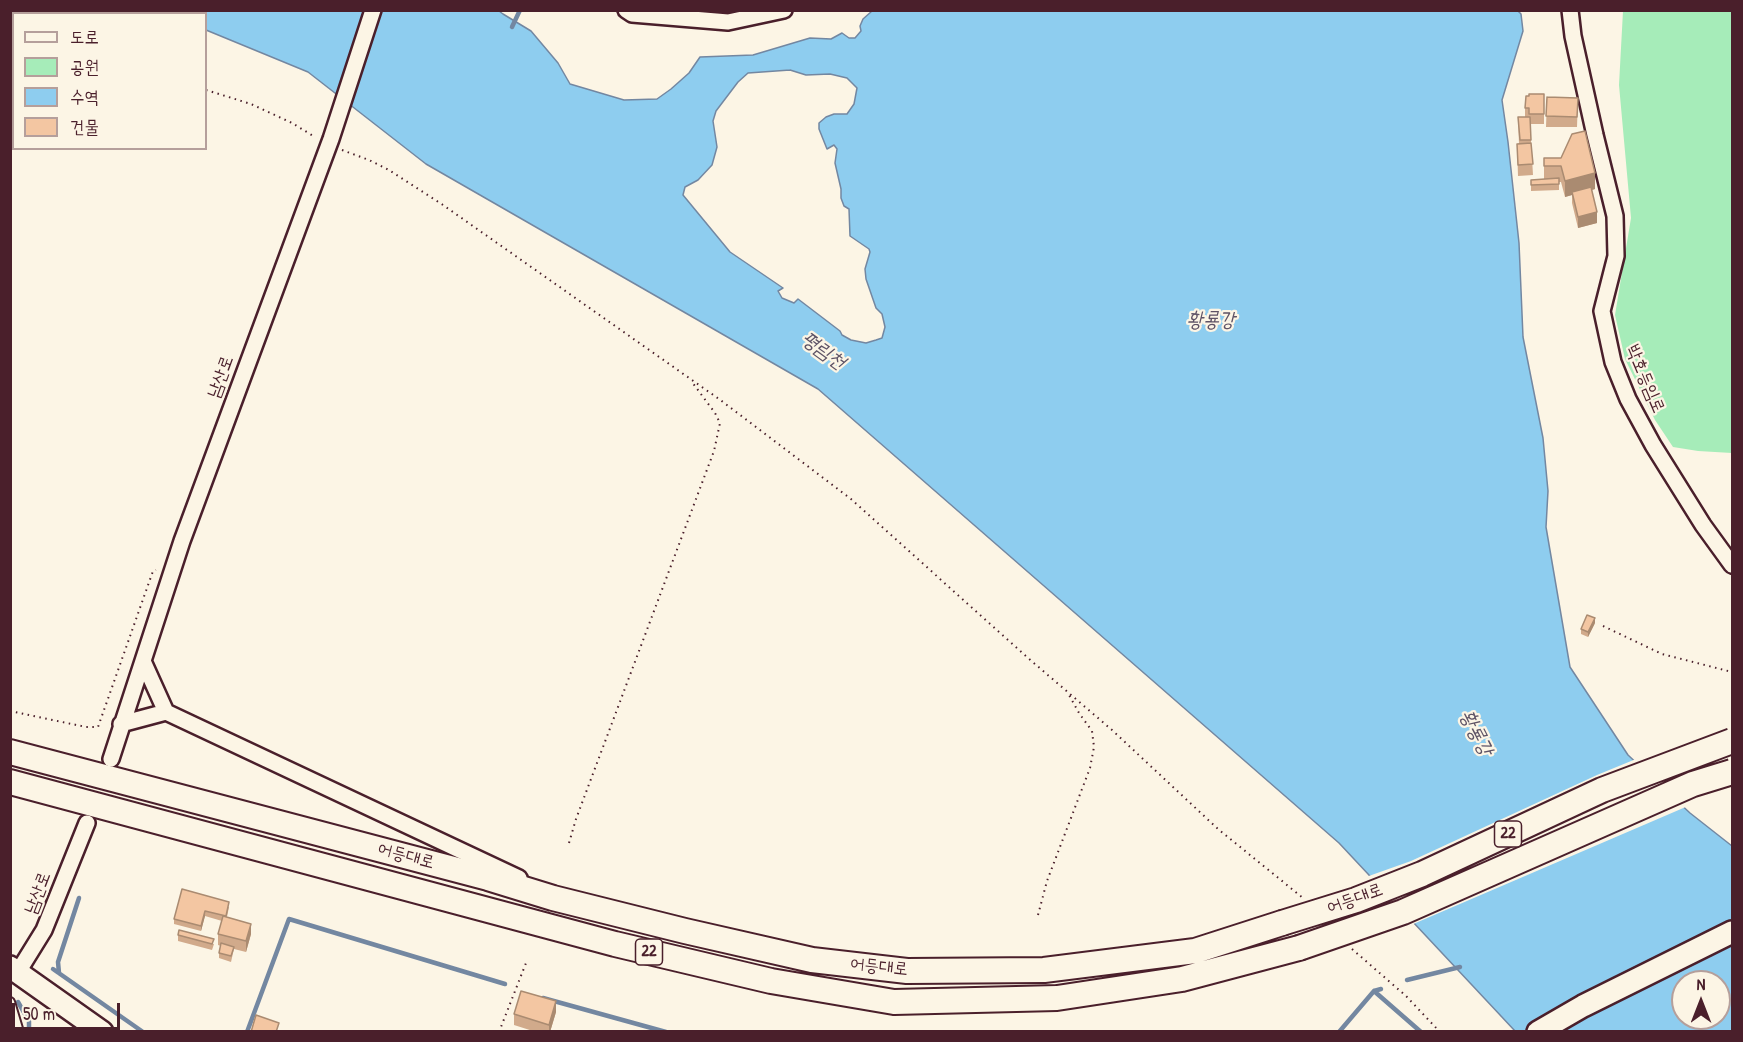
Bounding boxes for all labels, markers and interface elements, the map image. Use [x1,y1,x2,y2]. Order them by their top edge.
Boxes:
legend [12,12,207,150]
text: 도로 [70,24,99,49]
text: 공원 [70,54,99,79]
text: 수역 [70,84,99,109]
text: 건물 [70,114,99,139]
water label: 황룡강 [1187,309,1235,333]
water label: 평림천 [796,327,850,375]
street label: 박호등임로 [1621,341,1669,417]
street label: 남산로 [203,353,239,401]
water label: 황룡강 [1454,706,1498,760]
road number: 22 [1494,821,1522,847]
street label: 어등대로 [375,838,437,874]
street label: 남산로 [20,869,56,917]
street label: 어등대로 [1324,879,1386,919]
road number: 22 [636,939,662,965]
street label: 어등대로 [849,953,909,981]
north arrow [1671,970,1731,1030]
text: N [1697,973,1705,995]
scale bar [15,991,123,1029]
text: 50 m [23,1001,55,1026]

